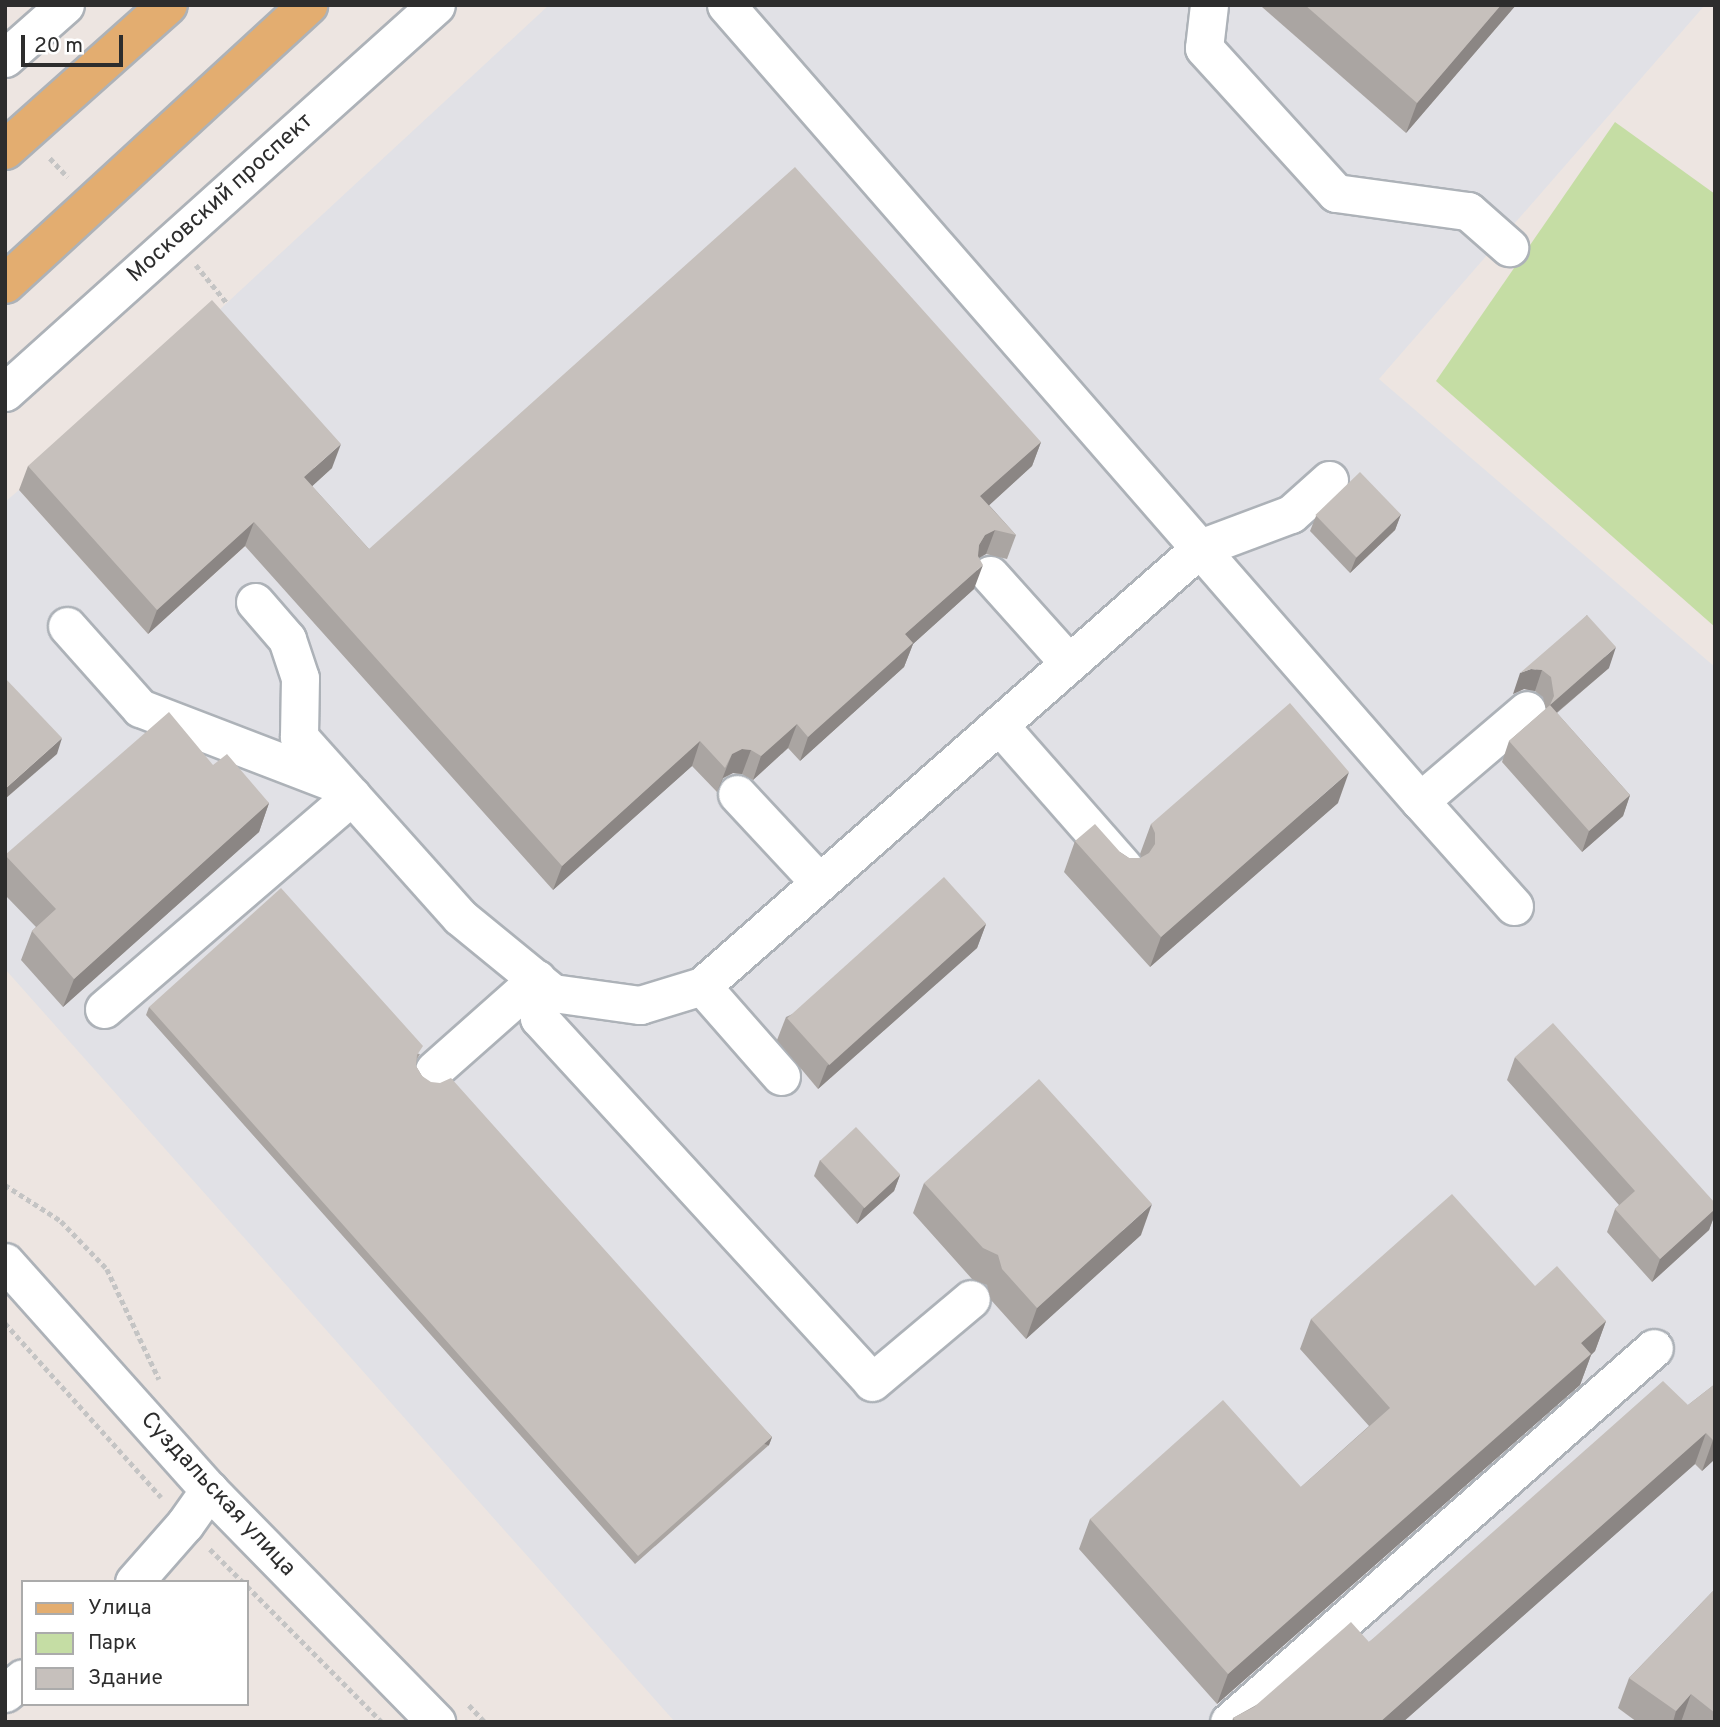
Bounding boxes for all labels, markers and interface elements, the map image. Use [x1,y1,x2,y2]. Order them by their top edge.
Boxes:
scale bar [24,21,126,65]
text: 20 m [34,33,83,60]
street label: Московский проспект [123,108,319,290]
street label: Суздальская улица [134,1407,300,1583]
legend [21,1580,248,1706]
text: Улица [88,1595,152,1622]
text: Парк [88,1630,137,1657]
text: Здание [88,1665,163,1692]

